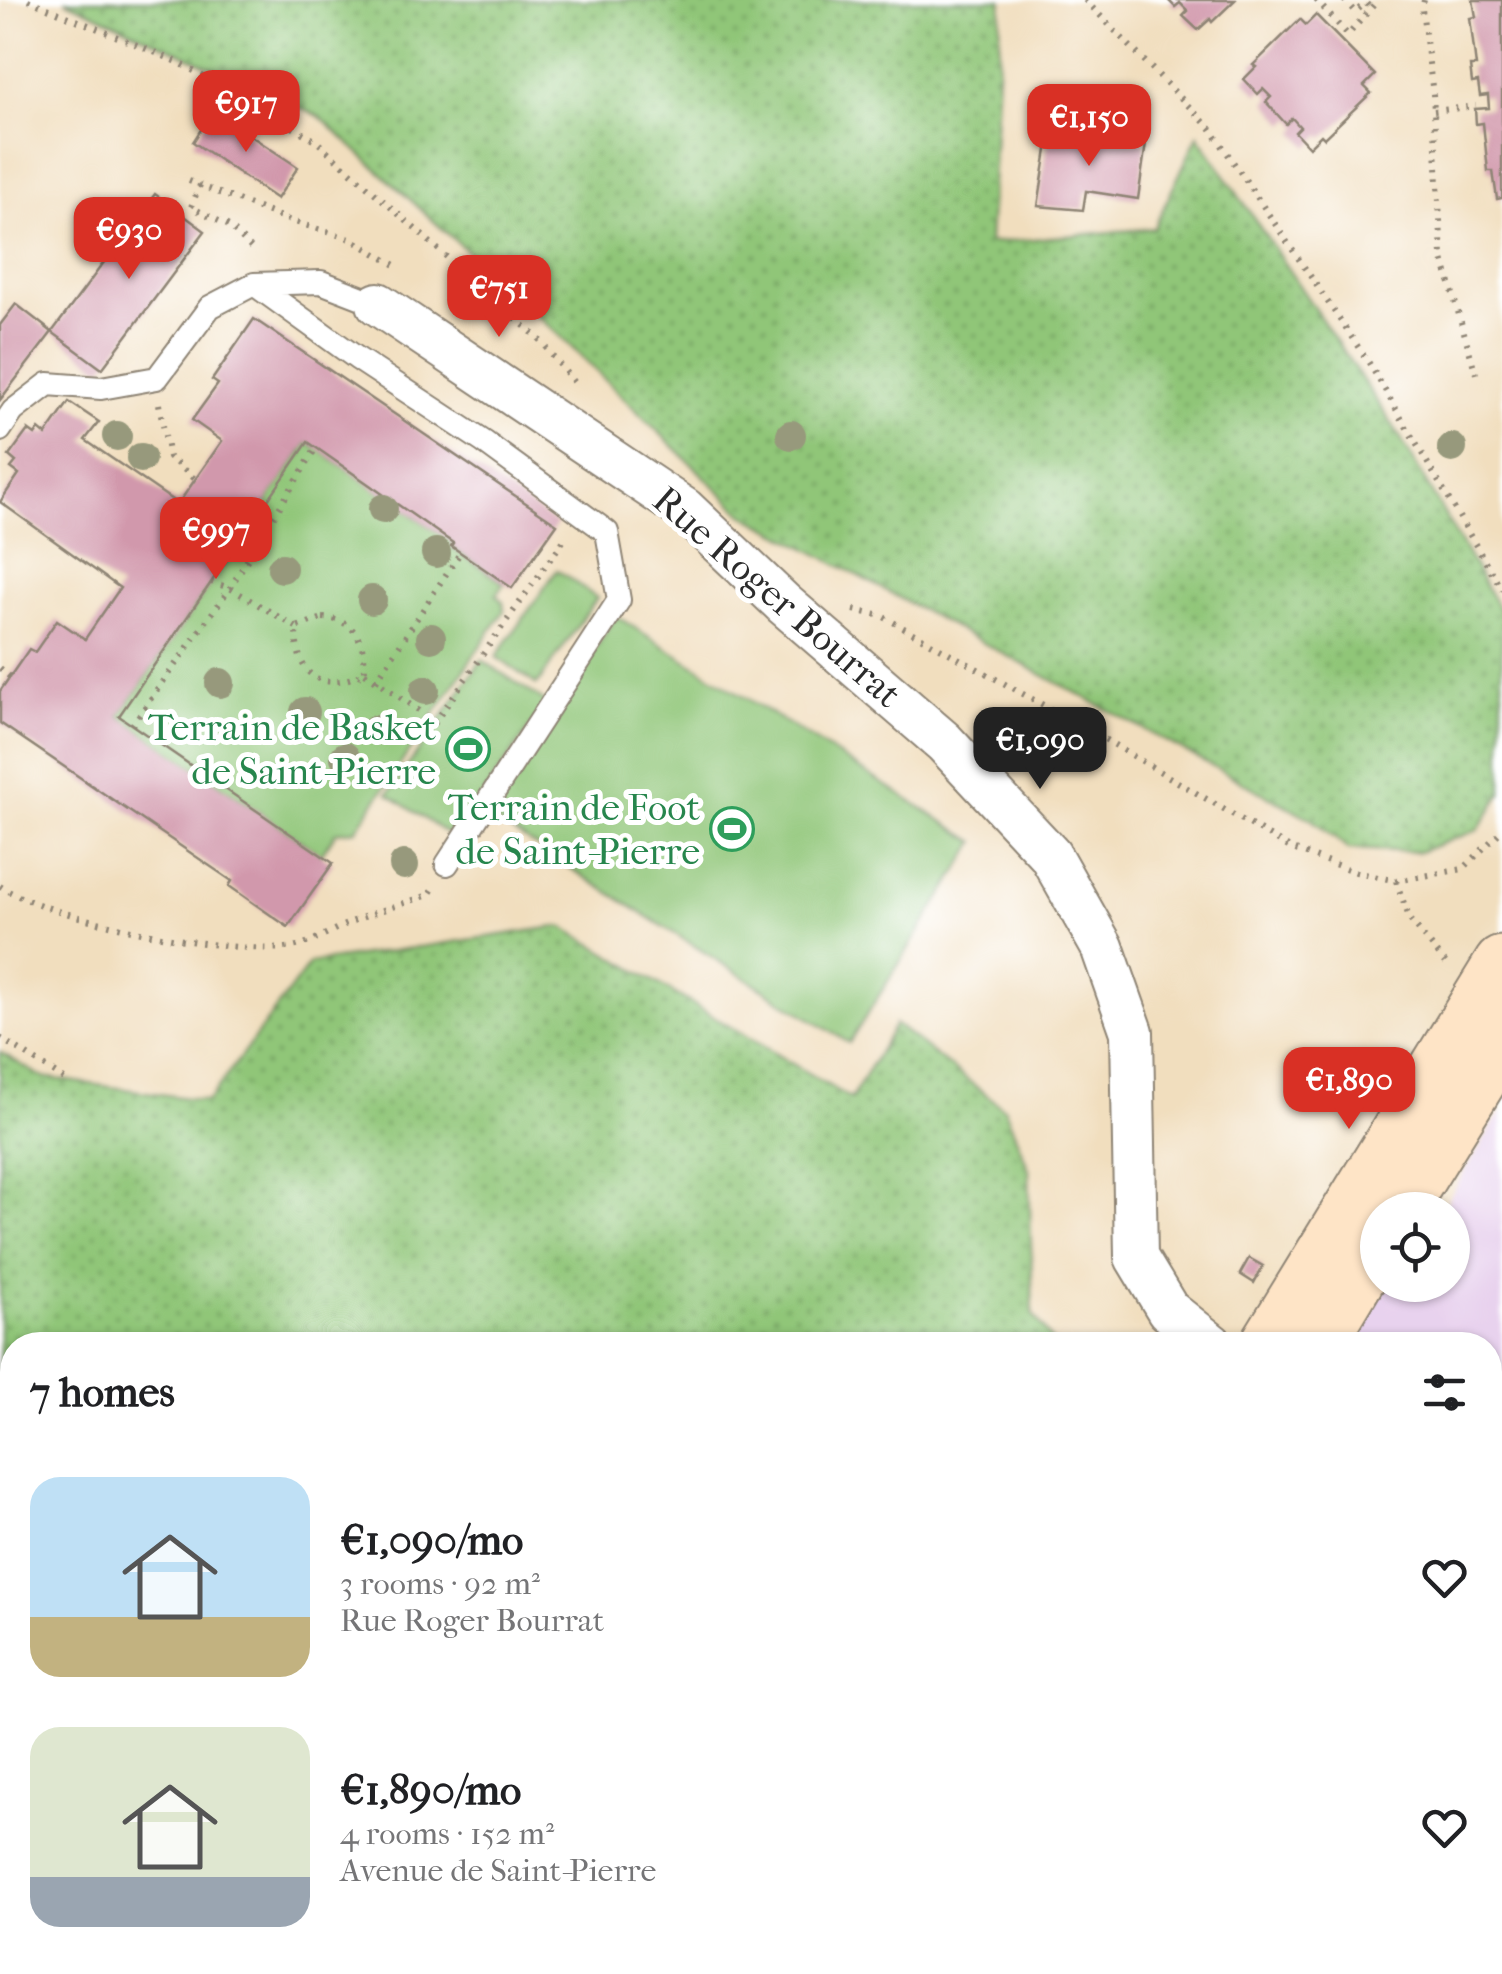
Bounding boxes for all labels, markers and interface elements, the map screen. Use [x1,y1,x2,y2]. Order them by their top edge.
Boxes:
pin: €917 [187,70,305,155]
text: €917 [215,84,277,121]
pin: €1,150 [1008,84,1170,169]
text: €1,150 [1049,98,1129,135]
pin: €930 [70,197,188,282]
text: €930 [96,211,162,248]
pin: €751 [440,255,558,340]
text: €751 [469,269,529,306]
street label: Rue Roger Bourrat [644,477,910,717]
pin: €997 [157,497,275,582]
text: €997 [182,511,250,548]
place label: Terrain de Basket de Saint-Pierre [148,705,436,794]
pin: €1,090 [959,707,1121,792]
text: €1,090 [995,721,1085,758]
sports icon: Terrain de Basket de Saint-Pierre [445,726,491,772]
place label: Terrain de Foot de Saint-Pierre [448,785,700,874]
sports icon: Terrain de Foot de Saint-Pierre [709,806,755,852]
pin: €1,890 [1268,1047,1430,1132]
text: €1,890 [1305,1061,1393,1098]
map controls [1360,1192,1470,1302]
button: locate [1360,1192,1470,1302]
icon: filters [1417,1365,1472,1420]
text: 7 homes [30,1368,175,1417]
text: €1,090/mo [340,1516,523,1565]
icon: home [110,1517,230,1637]
icon: heart [1417,1550,1472,1605]
text: 3 rooms · 92 m² [340,1565,540,1602]
text: Rue Roger Bourrat [340,1602,604,1639]
text: €1,890/mo [340,1766,521,1815]
icon: home [110,1767,230,1887]
icon: heart [1417,1800,1472,1855]
text: 4 rooms · 152 m² [340,1815,554,1852]
text: Avenue de Saint-Pierre [340,1852,656,1889]

